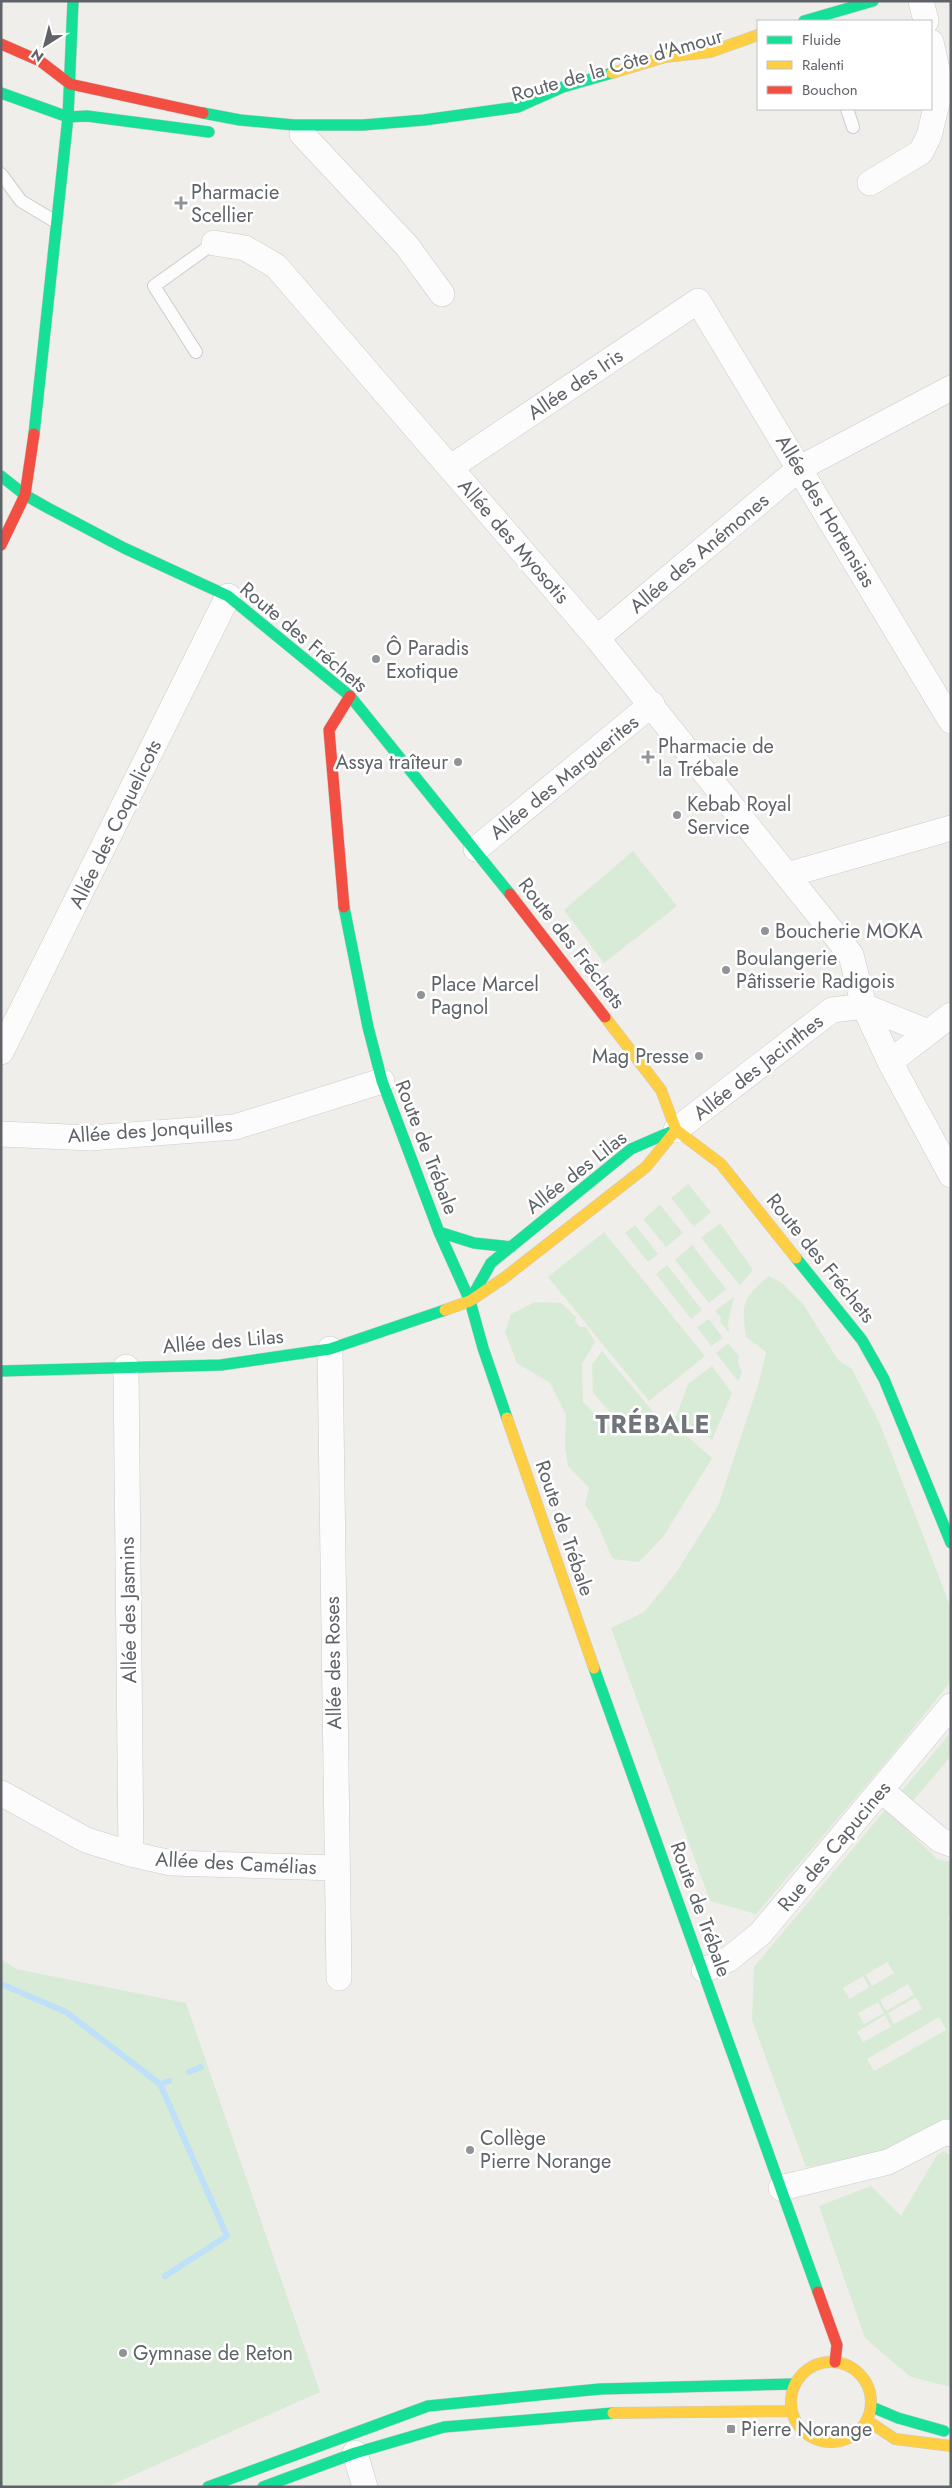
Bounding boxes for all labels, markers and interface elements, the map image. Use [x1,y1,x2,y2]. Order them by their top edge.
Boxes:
north arrow [20,20,70,70]
legend [757,20,932,110]
street label: Route de la Côte d'Amour [508,21,726,110]
text: Fluide [802,29,841,51]
text: N [27,44,48,67]
text: Ralenti [802,54,844,76]
text: Bouchon [802,79,858,101]
place label: Pharmacie Scellier [191,178,279,230]
marker: Pharmacie Scellier [175,197,187,209]
street label: Allée des Iris [522,342,629,427]
street label: Allée des Hortensias [768,429,883,593]
street label: Allée des Myosotis [451,472,576,610]
street label: Allée des Anémones [623,486,775,620]
street label: Route des Fréchets [233,575,374,700]
place label: Ô Paradis Exotique [386,634,469,686]
marker: Ô Paradis Exotique [370,653,382,665]
street label: Allée des Marguerites [483,708,645,847]
place label: Pharmacie de la Trébale [658,732,774,784]
street label: Allée des Coquelicots [62,735,169,914]
place label: Assya traîteur [335,748,448,777]
marker: Pharmacie de la Trébale [642,751,654,763]
marker: Assya traîteur [452,756,464,768]
place label: Kebab Royal Service [687,790,791,842]
marker: Kebab Royal Service [671,809,683,821]
street label: Route des Fréchets [511,872,632,1015]
place label: Boucherie MOKA [775,917,924,946]
marker: Boucherie MOKA [759,925,771,937]
place label: Boulangerie Pâtisserie Radigois [736,944,894,996]
marker: Boulangerie Pâtisserie Radigois [720,964,732,976]
place label: Place Marcel Pagnol [431,970,539,1022]
marker: Place Marcel Pagnol [415,989,427,1001]
street label: Allée des Jacinthes [687,1007,830,1127]
place label: Mag Presse [592,1042,689,1071]
marker: Mag Presse [693,1050,705,1062]
street label: Route de Trébale [388,1076,465,1219]
street label: Allée des Jonquilles [66,1110,234,1151]
street label: Allée des Lilas [520,1124,633,1221]
street label: Route des Fréchets [759,1187,882,1329]
street label: Allée des Lilas [161,1322,285,1361]
district label: TRÉBALE [595,1406,711,1442]
street label: Route de Trébale [528,1456,601,1600]
street label: Allée des Jasmins [113,1536,144,1684]
street label: Allée des Roses [318,1596,349,1730]
street label: Rue des Capucines [771,1775,898,1918]
street label: Route de Trébale [663,1838,738,1981]
street label: Allée des Camélias [155,1845,317,1882]
place label: Collège Pierre Norange [480,2124,611,2176]
marker: Collège Pierre Norange [464,2144,476,2156]
place label: Gymnase de Reton [133,2339,293,2368]
marker: Gymnase de Reton [117,2347,129,2359]
place label: Pierre Norange [741,2415,872,2444]
marker: Pierre Norange [725,2423,737,2435]

